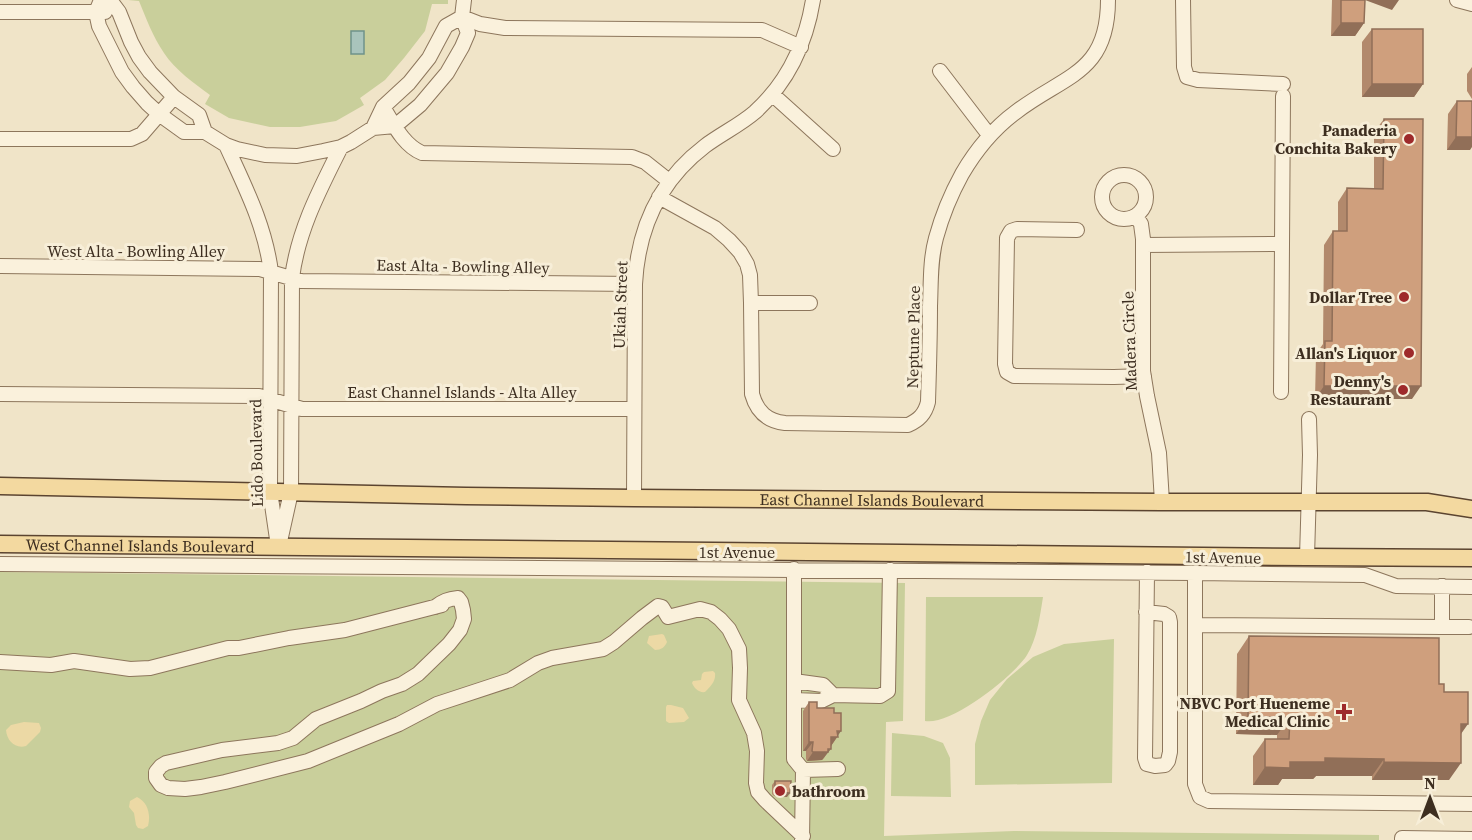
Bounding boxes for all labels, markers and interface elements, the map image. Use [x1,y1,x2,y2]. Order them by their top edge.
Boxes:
place label: Panaderia Conchita Bakery [1275,119,1398,159]
marker: Panaderia Conchita Bakery [1402,132,1416,146]
street label: West Alta - Bowling Alley [47,240,226,262]
street label: East Alta - Bowling Alley [376,253,551,279]
street label: Ukiah Street [607,260,633,349]
street label: Neptune Place [901,285,925,389]
place label: Dollar Tree [1309,286,1392,308]
marker: Dollar Tree [1397,290,1411,304]
street label: Madera Circle [1116,291,1142,391]
place label: Allan's Liquor [1295,342,1398,364]
marker: Allan's Liquor [1402,346,1416,360]
place label: Denny's Restaurant [1310,370,1391,410]
street label: East Channel Islands - Alta Alley [347,381,577,403]
marker: Denny's Restaurant [1396,383,1410,397]
street label: Lido Boulevard [244,399,268,507]
street label: East Channel Islands Boulevard [760,488,984,512]
street label: West Channel Islands Boulevard [25,533,255,558]
street label: 1st Avenue [699,541,775,563]
street label: 1st Avenue [1185,545,1261,569]
place label: NBVC Port Hueneme Medical Clinic [1180,692,1330,732]
marker: NBVC Port Hueneme Medical Clinic [1335,703,1353,721]
north arrow [1400,768,1460,828]
text: N [1424,772,1436,794]
place label: bathroom [792,780,866,802]
marker: bathroom [773,784,787,798]

